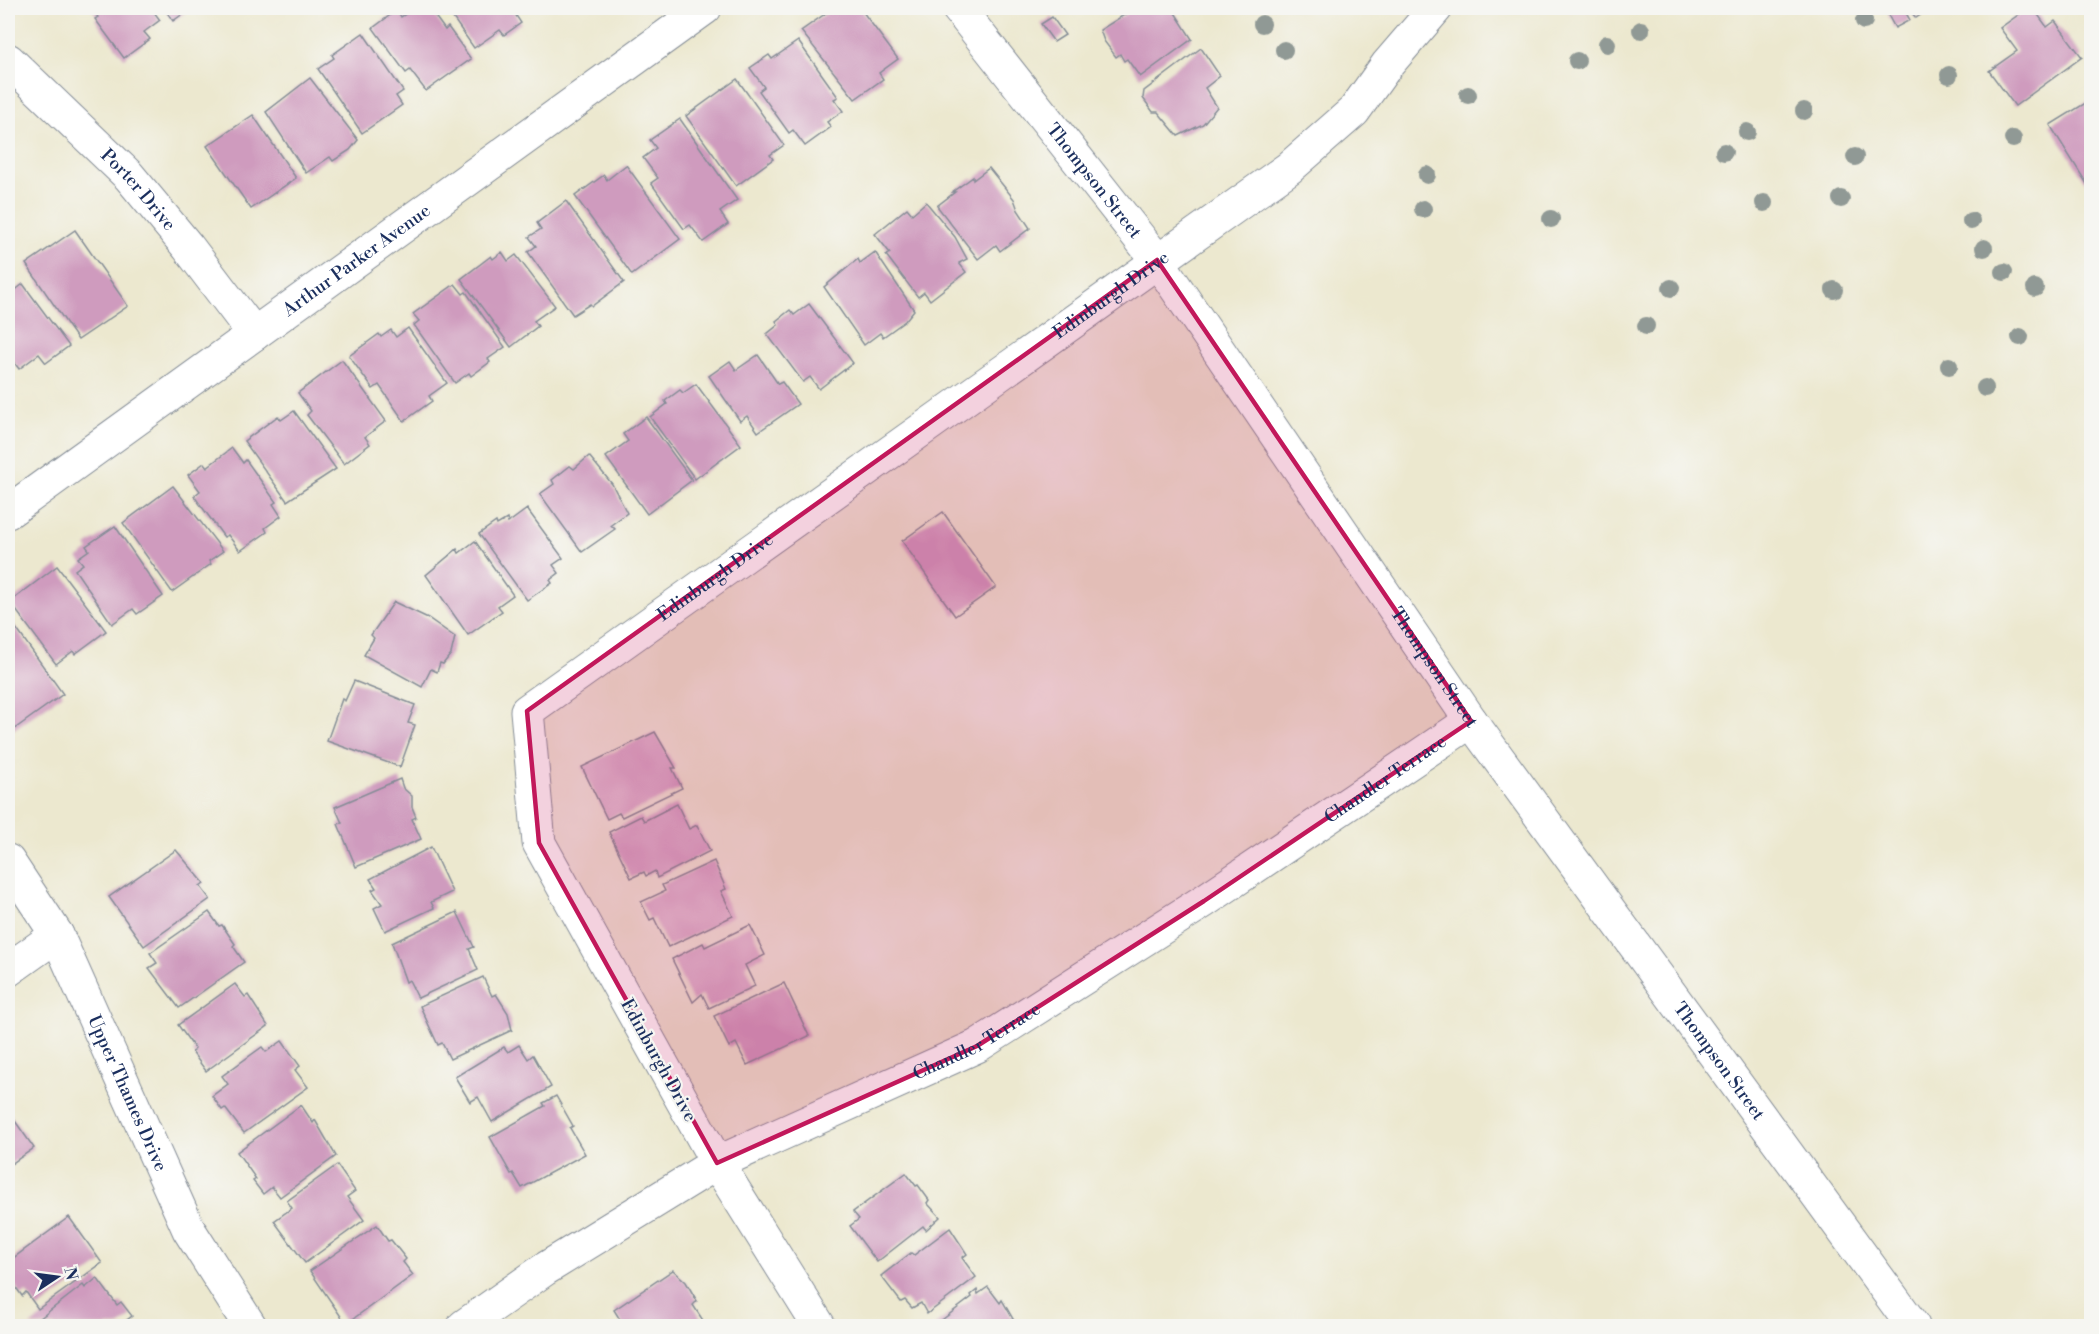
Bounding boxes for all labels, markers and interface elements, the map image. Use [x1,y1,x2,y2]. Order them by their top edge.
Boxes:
street label: Thompson Street [1041,119,1147,244]
street label: Porter Drive [96,144,181,236]
street label: Arthur Parker Avenue [277,199,435,322]
street label: Edinburgh Drive [1049,246,1174,344]
street label: Edinburgh Drive [653,528,778,627]
street label: Thompson Street [1385,603,1483,733]
street label: Chandler Terrace [1320,730,1451,829]
street label: Edinburgh Drive [615,995,702,1126]
street label: Chandler Terrace [909,997,1045,1085]
street label: Thompson Street [1668,998,1770,1125]
street label: Upper Thames Drive [82,1012,172,1175]
north arrow [27,1247,87,1307]
text: N [59,1265,82,1283]

